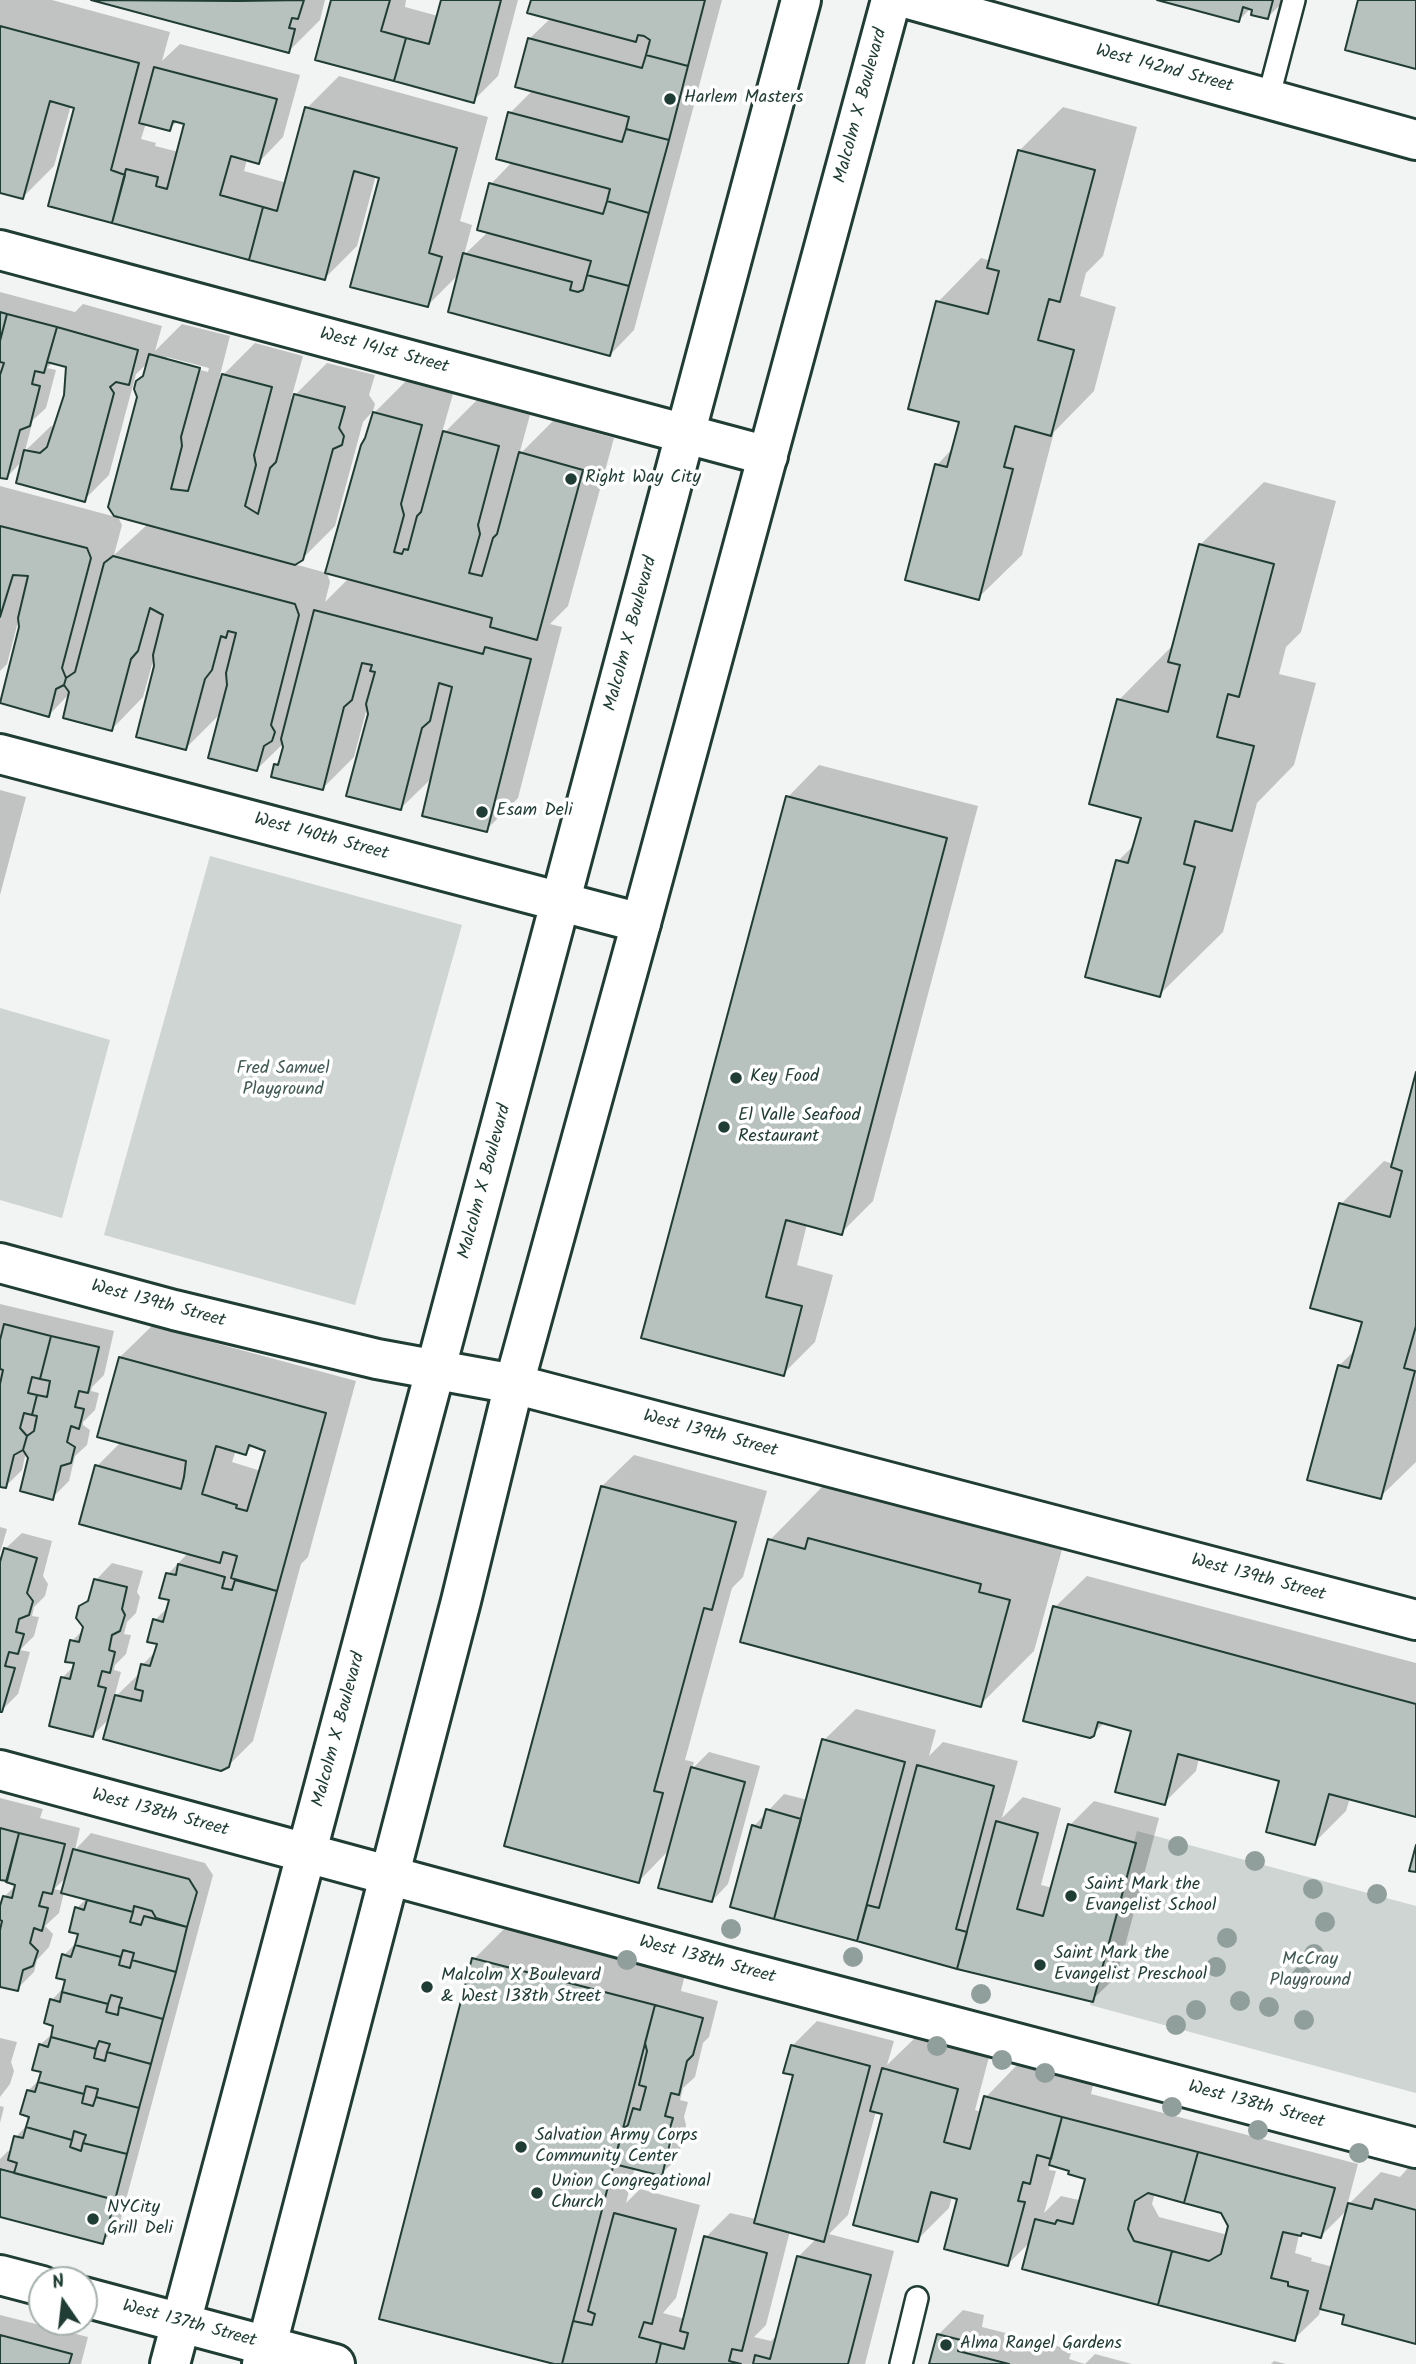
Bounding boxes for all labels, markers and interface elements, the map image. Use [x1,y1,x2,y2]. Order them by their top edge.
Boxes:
street label: Malcolm X Boulevard [831,26,893,186]
street label: West 142nd Street [1093,41,1235,99]
place label: Harlem Masters [684,88,804,110]
marker: Harlem Masters [662,91,678,107]
street label: West 141st Street [317,324,451,380]
place label: Right Way City [585,468,701,490]
marker: Right Way City [563,471,579,487]
street label: Malcolm X Boulevard [601,554,663,714]
place label: Esam Deli [496,801,573,823]
marker: Esam Deli [474,804,490,820]
street label: West 140th Street [252,810,390,866]
park label: Fred Samuel Playground [236,1059,330,1102]
place label: Key Food [750,1067,819,1089]
marker: Key Food [728,1070,744,1086]
street label: Malcolm X Boulevard [455,1102,517,1262]
place label: El Valle Seafood Restaurant [738,1106,860,1148]
marker: El Valle Seafood Restaurant [716,1119,732,1135]
street label: West 139th Street [88,1277,228,1333]
street label: West 139th Street [640,1407,780,1463]
street label: West 139th Street [1188,1551,1328,1607]
street label: Malcolm X Boulevard [309,1650,371,1810]
street label: West 138th Street [89,1785,231,1843]
place label: Saint Mark the Evangelist School [1085,1875,1216,1918]
marker: Saint Mark the Evangelist School [1063,1888,1079,1904]
street label: West 138th Street [636,1932,778,1990]
place label: Saint Mark the Evangelist Preschool [1054,1944,1207,1986]
park label: McCray Playground [1270,1950,1350,1993]
marker: Saint Mark the Evangelist Preschool [1032,1957,1048,1973]
place label: Malcolm X Boulevard & West 138th Street [441,1966,601,2008]
marker: Malcolm X Boulevard & West 138th Street [419,1979,435,1995]
street label: West 138th Street [1185,2077,1327,2135]
place label: Salvation Army Corps Community Center [535,2126,698,2168]
marker: Salvation Army Corps Community Center [513,2139,529,2155]
place label: Union Congregational Church [551,2172,711,2214]
marker: Union Congregational Church [529,2185,545,2201]
place label: NYCity Grill Deli [107,2198,173,2240]
marker: NYCity Grill Deli [85,2211,101,2227]
north arrow [28,2266,98,2336]
text: N [49,2267,68,2299]
street label: West 137th Street [120,2297,258,2353]
place label: Alma Rangel Gardens [960,2334,1122,2356]
marker: Alma Rangel Gardens [938,2337,954,2353]

